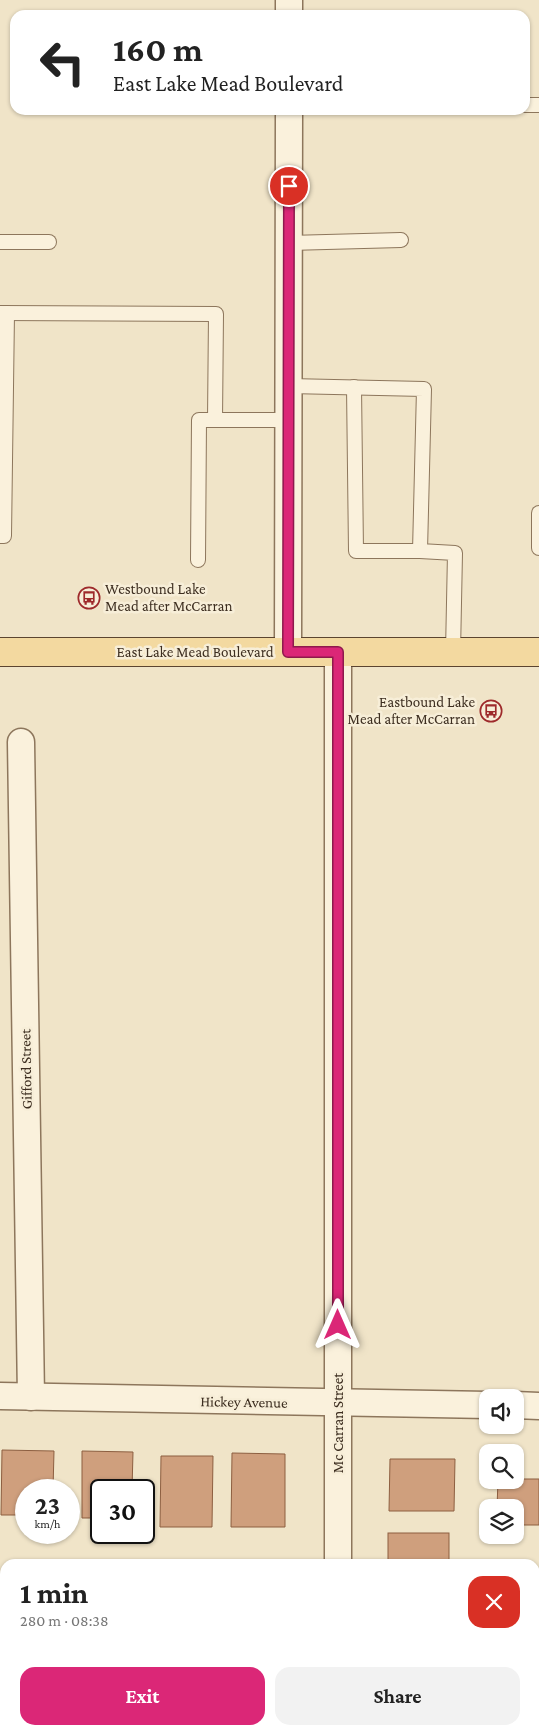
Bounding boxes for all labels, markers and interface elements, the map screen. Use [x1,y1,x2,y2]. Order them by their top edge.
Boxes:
icon: left [30,30,95,95]
text: 160 m [113,30,203,69]
text: East Lake Mead Boulevard [113,71,343,96]
pin [268,165,310,207]
icon: arrive [275,172,303,200]
place label: Westbound Lake Mead after McCarran [105,581,232,614]
bus stop icon: Westbound Lake Mead after McCarran [77,586,101,610]
street label: East Lake Mead Boulevard [116,644,274,660]
place label: Eastbound Lake Mead after McCarran [348,694,475,727]
bus stop icon: Eastbound Lake Mead after McCarran [479,699,503,723]
street label: Gifford Street [17,1028,35,1109]
position arrow [311,1298,363,1350]
street label: Mc Carran Street [330,1372,346,1473]
map controls [479,1389,524,1544]
button: sound [479,1389,524,1434]
street label: Hickey Avenue [200,1393,288,1412]
button: search [479,1444,524,1489]
speed limit sign: 30 [90,1479,155,1544]
text: 23 [35,1492,60,1519]
button: layers [479,1499,524,1544]
text: km/h [35,1517,60,1531]
text: 1 min [20,1576,88,1609]
button: close [468,1576,520,1628]
text: 280 m · 08:38 [20,1612,109,1629]
button: Exit [20,1667,265,1725]
button: Share [275,1667,520,1725]

